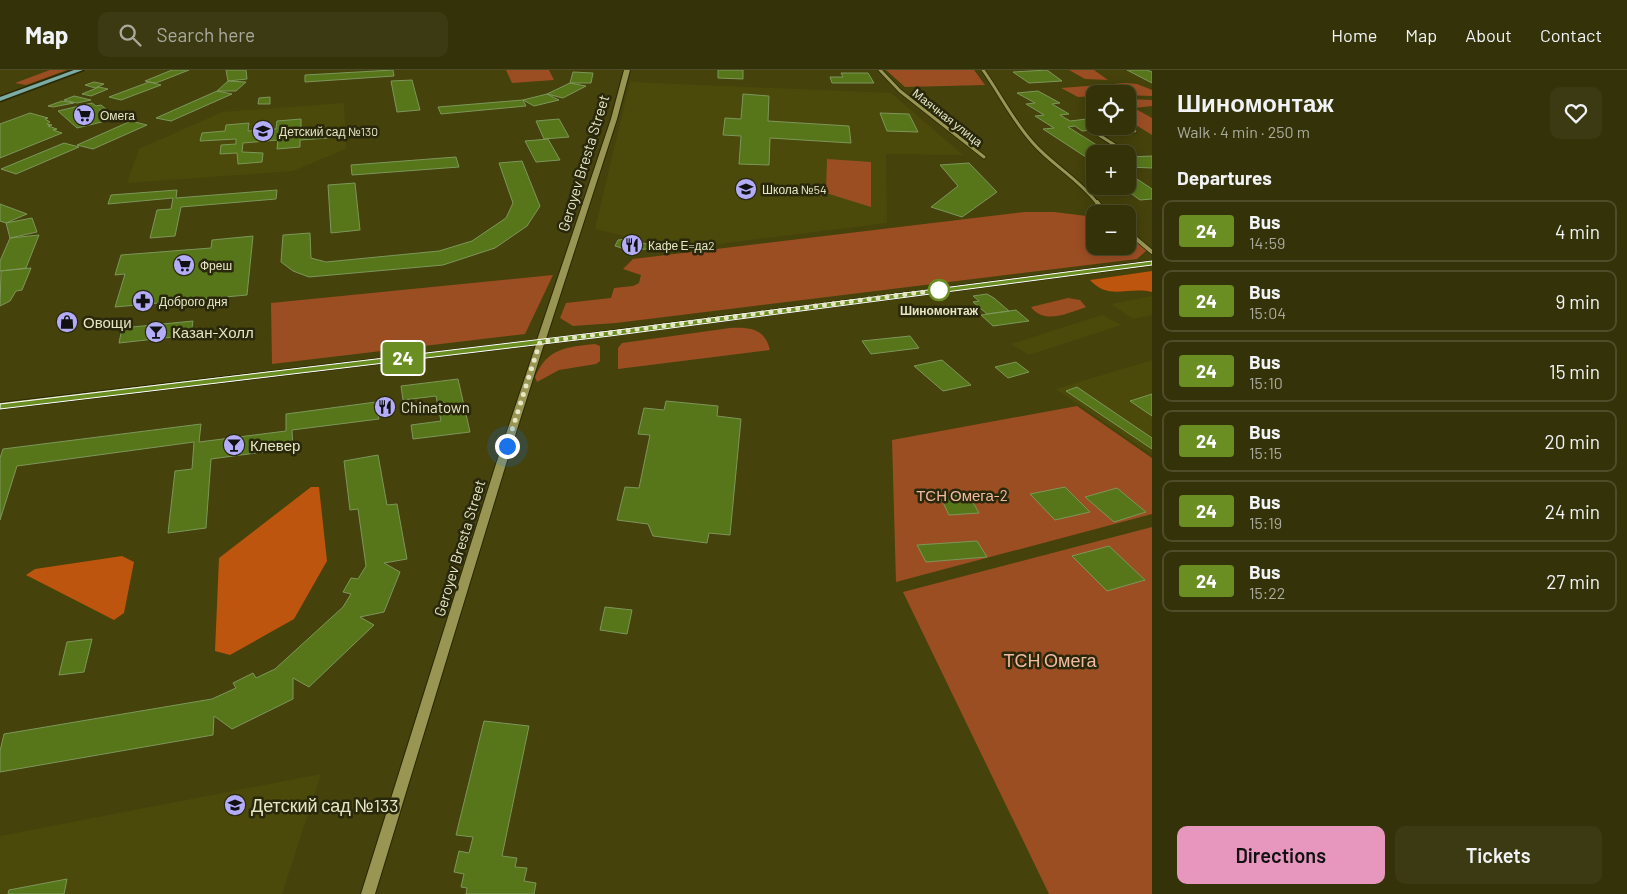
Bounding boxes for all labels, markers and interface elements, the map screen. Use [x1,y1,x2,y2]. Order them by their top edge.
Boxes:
search box [98,12,448,57]
text: Map [25,20,68,49]
icon: search [116,21,144,49]
text: Search here [156,23,255,46]
text: Home [1331,24,1377,46]
text: Map [1405,24,1437,46]
text: About [1465,24,1512,46]
text: Contact [1540,24,1602,46]
street label: Маячная улица [910,85,986,150]
map controls [1086,85,1136,255]
button: locate [1086,85,1136,135]
button: heart [1550,87,1602,139]
text: Шиномонтаж [1177,88,1333,117]
street label: Geroyev Bresta Street [554,92,612,234]
supermarket icon: Омега [72,103,96,127]
place label: Омега [100,108,135,122]
school or university icon: Детский сад №130 [251,119,275,143]
text: Walk · 4 min · 250 m [1177,122,1310,141]
place label: Детский сад №130 [279,124,378,139]
button: + [1086,145,1136,195]
text: Departures [1177,166,1272,189]
school or university icon: Школа №54 [734,177,758,201]
place label: Школа №54 [762,182,827,196]
button: − [1086,205,1136,255]
text: Bus [1249,210,1281,233]
text: 24 [1196,220,1217,242]
text: 4 min [1555,220,1600,243]
restaurant icon: Кафе Е=да2 [620,233,644,257]
text: 14:59 [1249,233,1285,252]
place label: Кафе Е=да2 [648,238,715,253]
supermarket icon: Фреш [172,253,196,277]
place label: Фреш [200,258,232,273]
marker: Шиномонтаж [928,279,950,301]
text: Bus [1249,280,1281,303]
pharmacy icon: Доброго дня [131,289,155,313]
text: 24 [1196,290,1217,312]
text: 9 min [1556,290,1600,313]
place label: Доброго дня [159,294,227,309]
place label: Шиномонтаж [900,303,979,317]
text: 15:04 [1249,303,1286,322]
shop icon: Овощи [55,310,79,334]
place label: Овощи [83,313,132,331]
bar icon: Казан-Холл [144,320,168,344]
place label: Казан-Холл [172,323,254,341]
line badge: 24 [380,342,426,374]
text: 24 [393,347,413,369]
text: Bus [1249,350,1281,373]
text: 24 [1196,360,1217,382]
text: 15 min [1549,360,1600,383]
text: 15:10 [1249,373,1283,392]
restaurant icon: Chinatown [373,395,397,419]
place label: Chinatown [401,398,470,416]
text: Bus [1249,420,1281,443]
text: 24 [1196,430,1217,452]
text: 20 min [1544,430,1600,453]
bar icon: Клевер [222,433,246,457]
your location [495,434,520,459]
place label: Клевер [250,436,300,454]
text: 15:15 [1249,443,1282,462]
street label: Geroyev Bresta Street [430,477,488,619]
park label: ТСН Омега-2 [916,486,1008,504]
text: Bus [1249,490,1281,513]
text: 24 [1196,500,1217,522]
text: 24 min [1545,500,1600,523]
text: 15:19 [1249,513,1282,532]
text: Bus [1249,560,1281,583]
text: 24 [1196,570,1217,592]
text: 27 min [1546,570,1600,593]
text: 15:22 [1249,583,1285,602]
park label: ТСН Омега [1003,649,1098,671]
school or university icon: Детский сад №133 [223,793,247,817]
place label: Детский сад №133 [251,794,399,816]
button: Directions [1177,826,1385,884]
button: Tickets [1395,826,1602,884]

